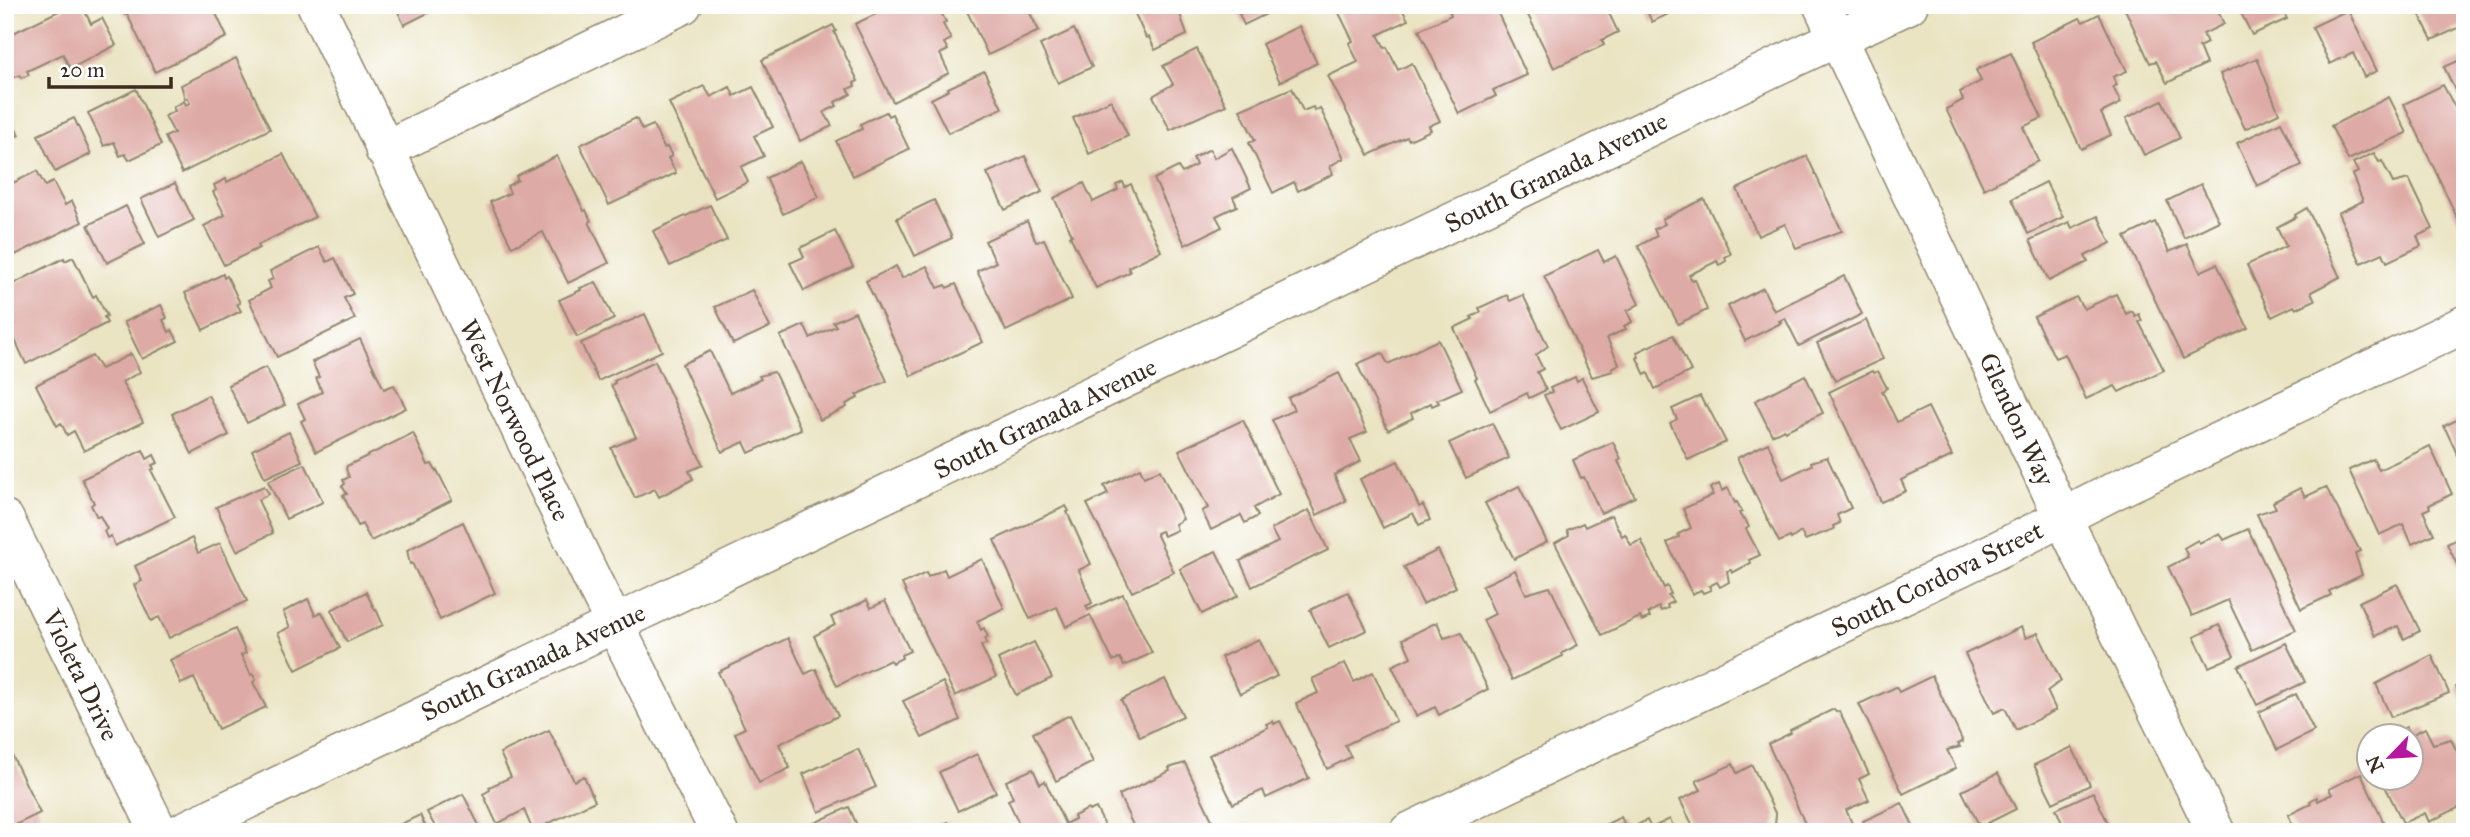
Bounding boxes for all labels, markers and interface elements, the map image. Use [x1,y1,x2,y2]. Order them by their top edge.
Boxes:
scale bar [49,46,172,90]
text: 20 m [60,57,105,83]
street label: South Granada Avenue [1439,104,1673,240]
street label: West Norwood Place [452,314,578,526]
street label: Glendon Way [1972,347,2062,491]
street label: South Granada Avenue [928,350,1162,486]
street label: South Cordova Street [1826,514,2048,644]
street label: South Granada Avenue [416,596,650,728]
street label: Violeta Drive [35,603,127,746]
north arrow [2354,722,2424,792]
text: N [2361,752,2389,776]

